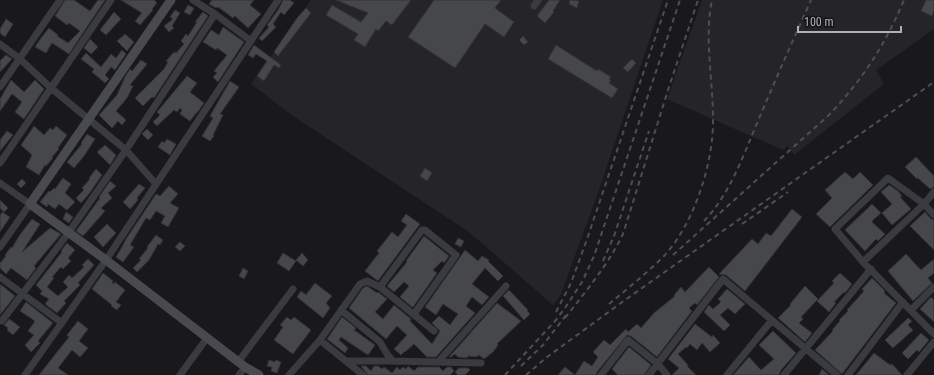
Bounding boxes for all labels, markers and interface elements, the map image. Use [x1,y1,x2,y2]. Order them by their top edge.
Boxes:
scale bar [798,8,901,34]
text: 100 m [804,15,834,29]

